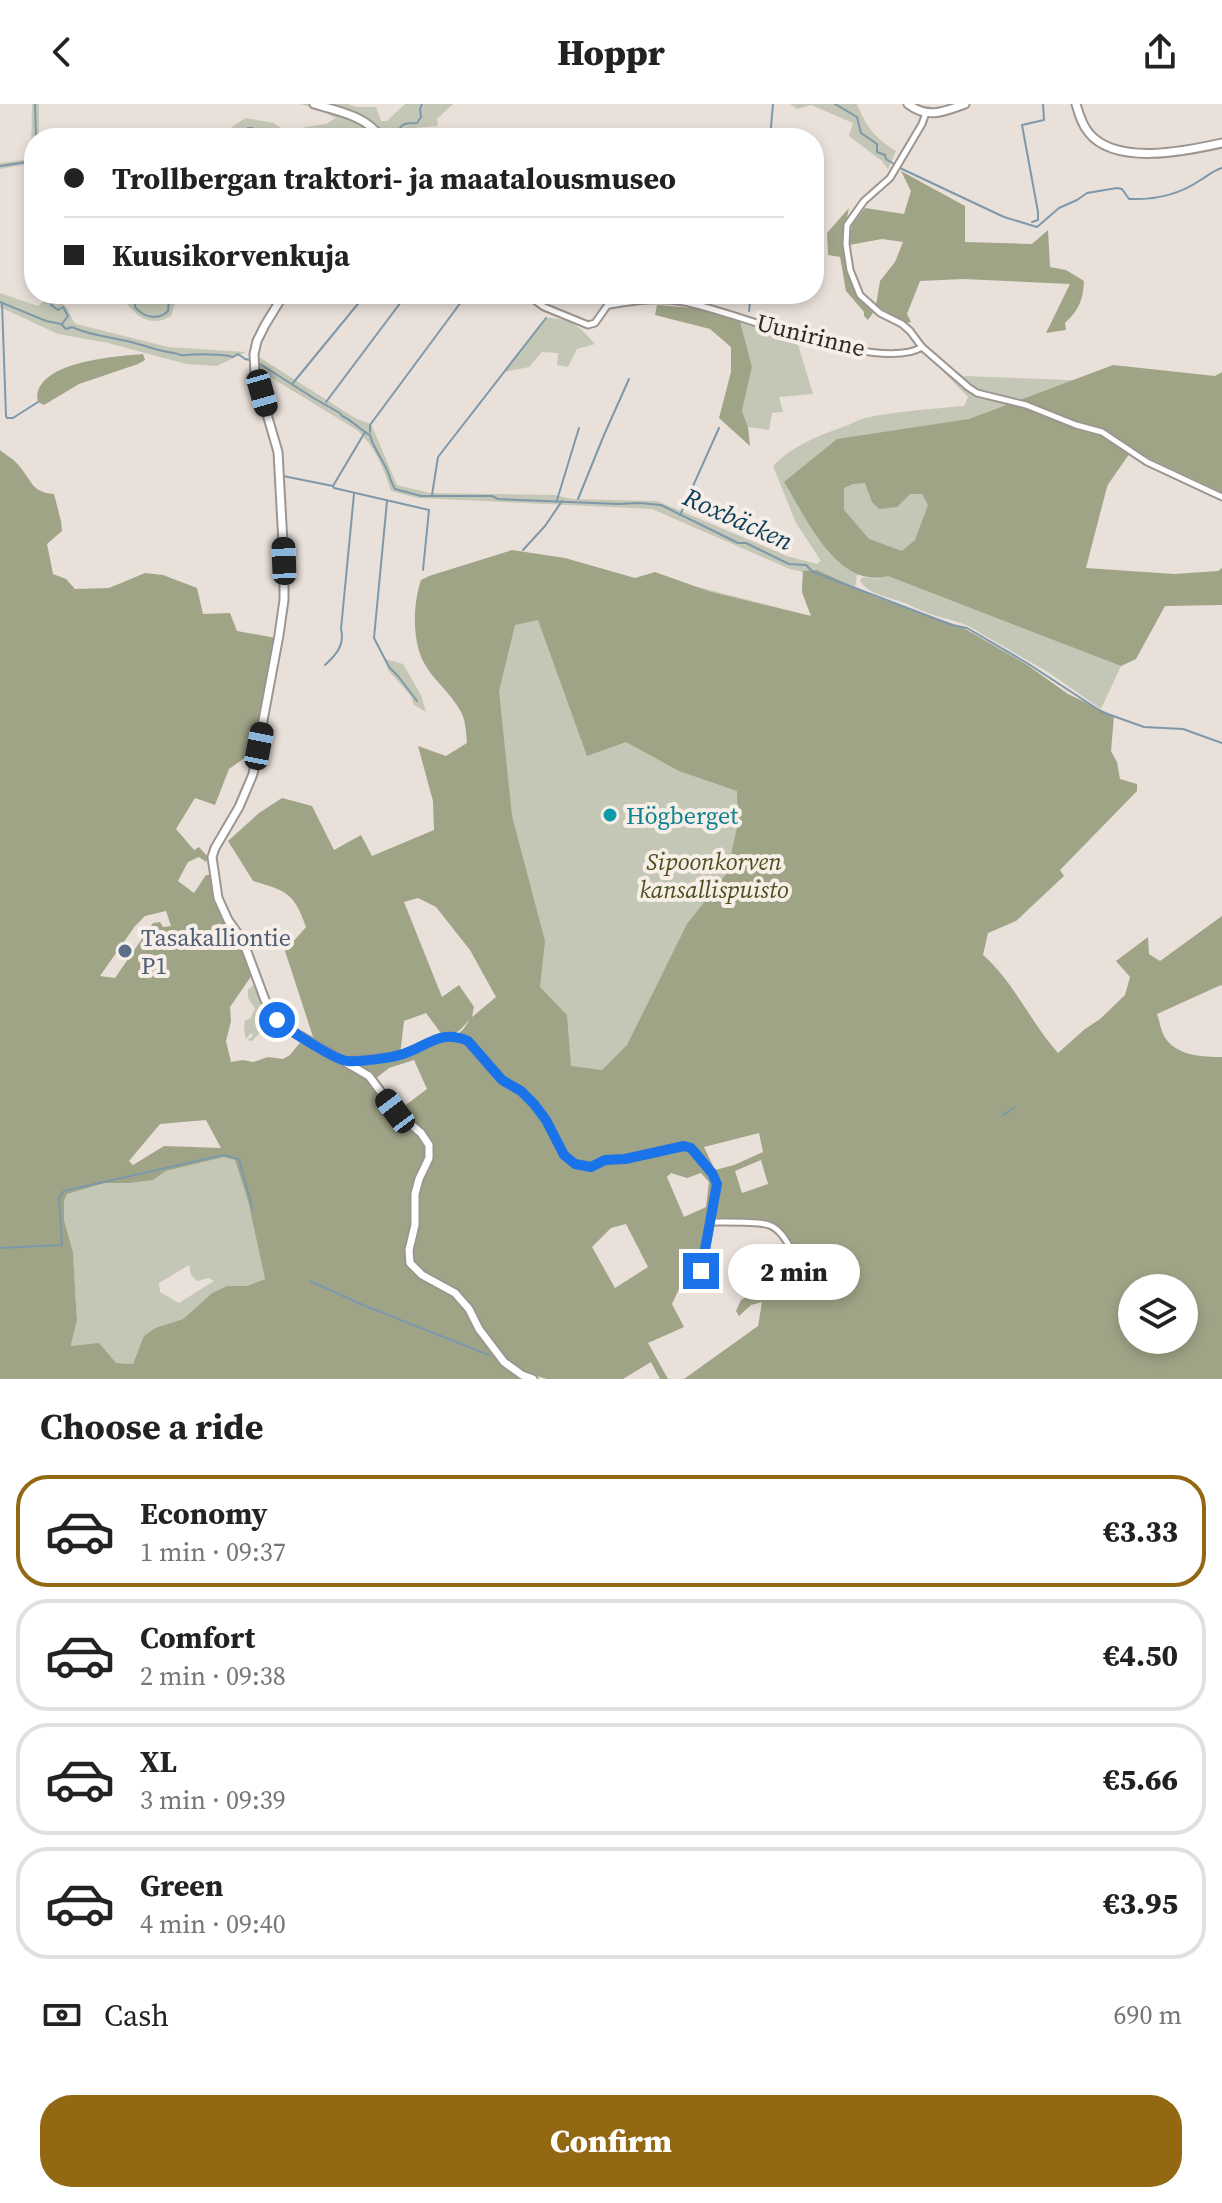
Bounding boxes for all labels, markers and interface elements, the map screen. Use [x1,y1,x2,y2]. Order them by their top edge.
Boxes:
text: Hoppr [557,28,665,77]
icon: back [40,30,84,74]
icon: share [1138,30,1182,74]
text: Trollbergan traktori- ja maatalousmuseo [112,158,676,199]
text: Kuusikorvenkuja [112,235,350,276]
street label: Uunirinne [753,306,869,364]
car [244,367,280,419]
water label: Roxbäcken [677,478,799,559]
car [271,537,297,585]
car [243,720,275,772]
place label: Högberget [626,799,738,832]
marker: Högberget [601,806,619,824]
park label: Sipoonkorven kansallispuisto [639,845,789,906]
place label: Tasakalliontie P1 [141,921,291,982]
marker: Tasakalliontie P1 [116,942,134,960]
route start [259,1002,295,1038]
car [371,1085,419,1137]
callout: 2 min [729,1243,861,1299]
route end [683,1253,719,1289]
text: 2 min [760,1254,828,1290]
map controls [1118,1274,1198,1354]
button: layers [1118,1274,1198,1354]
text: Choose a ride [40,1402,263,1451]
text: Economy [140,1493,268,1534]
icon: car [44,1495,116,1567]
text: €3.33 [1103,1511,1178,1552]
text: 1 min · 09:37 [140,1534,286,1570]
text: Comfort [140,1617,255,1658]
icon: car [44,1619,116,1691]
text: €4.50 [1103,1635,1178,1676]
text: 2 min · 09:38 [140,1658,286,1694]
text: XL [140,1741,177,1782]
icon: car [44,1743,116,1815]
text: €5.66 [1103,1759,1178,1800]
text: 3 min · 09:39 [140,1782,286,1818]
text: Green [140,1865,223,1906]
icon: car [44,1867,116,1939]
text: €3.95 [1103,1883,1178,1924]
text: 4 min · 09:40 [140,1906,286,1942]
icon: cash [40,1993,84,2037]
text: Cash [104,1995,169,2036]
text: 690 m [1114,1997,1182,2033]
button: Confirm [40,2095,1182,2187]

